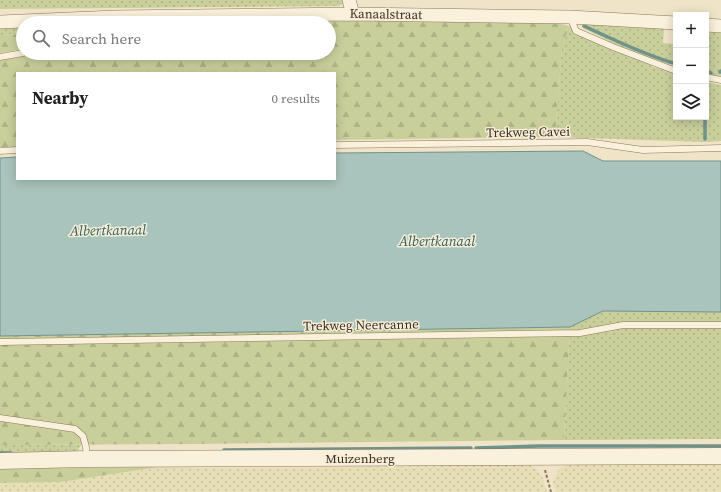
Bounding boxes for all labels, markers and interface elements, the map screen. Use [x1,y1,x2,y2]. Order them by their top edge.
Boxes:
street label: Kanaalstraat [349,5,423,23]
map controls [673,12,709,120]
button: + [673,12,709,48]
search box [16,16,336,60]
icon: search [30,27,52,49]
text: Search here [62,28,141,49]
button: − [673,48,709,84]
button: layers [673,84,709,120]
text: Nearby [32,86,88,110]
text: 0 results [272,90,320,107]
street label: Trekweg Cavei [486,123,570,141]
water label: Albertkanaal [69,219,146,241]
water label: Albertkanaal [398,231,475,251]
street label: Trekweg Neercanne [303,315,419,335]
street label: Muizenberg [325,450,395,467]

